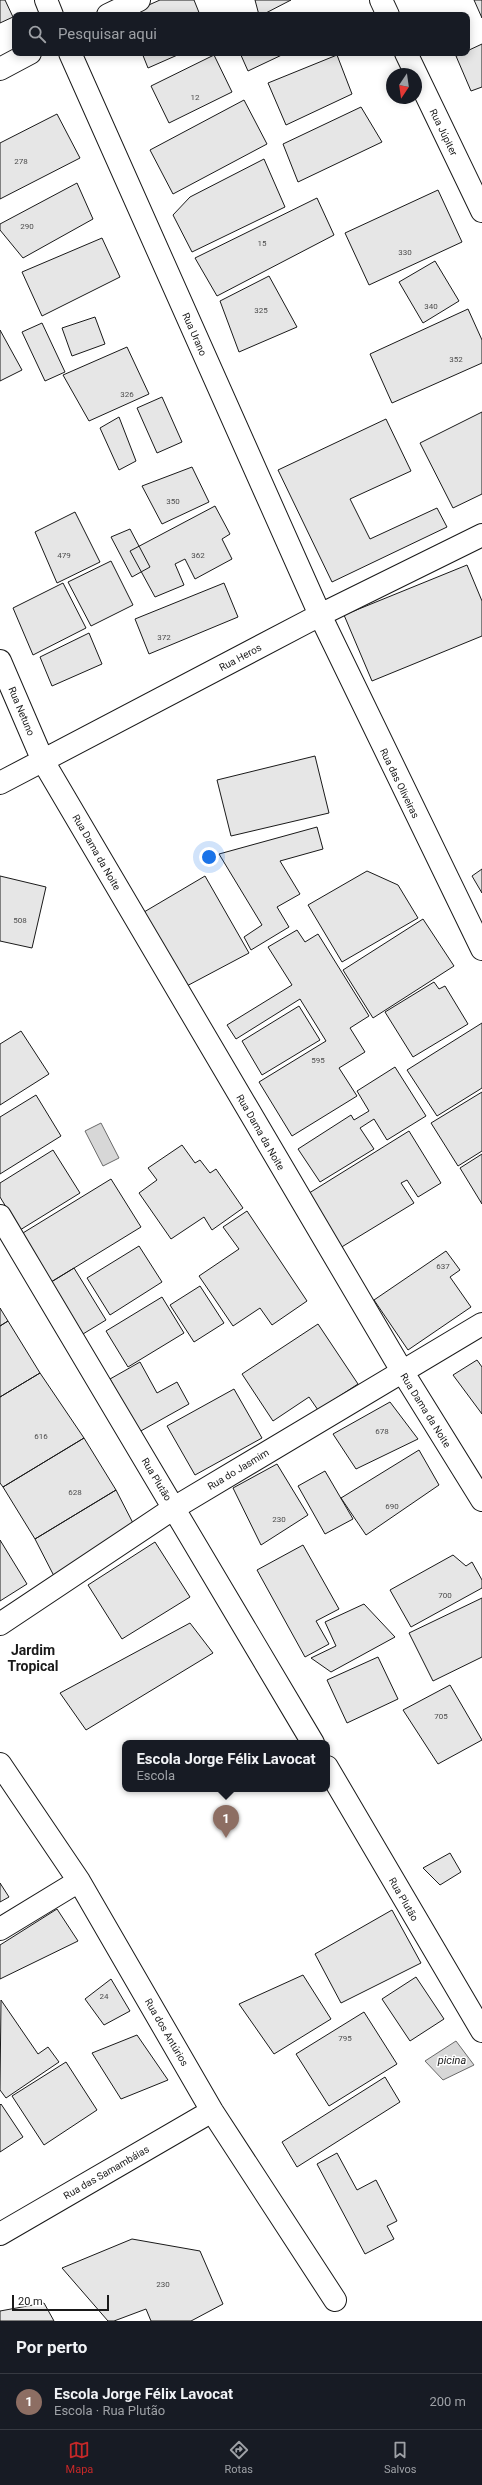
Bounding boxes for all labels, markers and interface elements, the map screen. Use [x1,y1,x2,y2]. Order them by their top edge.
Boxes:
search box [12,12,470,56]
icon: search [26,23,48,45]
text: Pesquisar aqui [58,25,157,43]
north arrow [386,68,422,104]
house number: 12 [191,93,200,102]
street label: Rua Júpiter [428,107,460,158]
house number: 278 [14,157,28,166]
house number: 290 [20,222,34,231]
house number: 15 [258,239,267,248]
house number: 330 [398,248,412,257]
house number: 340 [424,302,438,311]
house number: 325 [254,306,268,315]
street label: Rua Urano [180,311,209,358]
house number: 352 [449,355,463,364]
house number: 326 [120,390,134,399]
house number: 350 [166,497,180,506]
house number: 479 [57,551,71,560]
house number: 362 [191,551,205,560]
house number: 372 [157,633,171,642]
street label: Rua Heros [217,642,263,673]
street label: Rua Netuno [6,685,37,738]
street label: Rua das Oliveiras [378,746,421,820]
street label: Rua Dama da Noite [70,812,123,892]
your location [199,847,219,867]
house number: 508 [13,916,27,925]
house number: 595 [311,1056,325,1065]
street label: Rua Dama da Noite [234,1092,287,1172]
house number: 637 [436,1262,450,1271]
street label: Rua Dama da Noite [398,1371,453,1450]
house number: 678 [375,1427,389,1436]
house number: 616 [34,1432,48,1441]
street label: Rua do Jasmim [206,1447,271,1492]
street label: Rua Plutão [139,1456,174,1503]
house number: 628 [68,1488,82,1497]
house number: 690 [385,1502,399,1511]
house number: 230 [272,1515,286,1524]
house number: 700 [438,1591,452,1600]
district label: Jardim Tropical [7,1642,59,1674]
house number: 705 [434,1712,448,1721]
popup [122,1740,330,1792]
text: Escola Jorge Félix Lavocat [136,1750,316,1768]
text: Escola [136,1768,175,1783]
pin: 1 [213,1805,239,1838]
street label: Rua Plutão [387,1876,421,1923]
house number: 24 [100,1992,109,2001]
street label: Rua dos Antúrios [143,1997,190,2068]
house number: 795 [338,2034,352,2043]
water label: picina [437,2054,466,2067]
street label: Rua das Samambáias [62,2143,151,2201]
house number: 230 [156,2280,170,2289]
scale bar [12,2293,109,2312]
text: 20 m [18,2295,43,2308]
text: Por perto [16,2337,87,2357]
text: Escola Jorge Félix Lavocat [54,2385,233,2403]
text: 1 [25,2394,33,2409]
text: 200 m [429,2394,466,2409]
text: Escola · Rua Plutão [54,2403,165,2418]
tab: Mapa [66,2439,93,2476]
tab: Rotas [225,2439,253,2476]
tab: Salvos [384,2439,416,2476]

